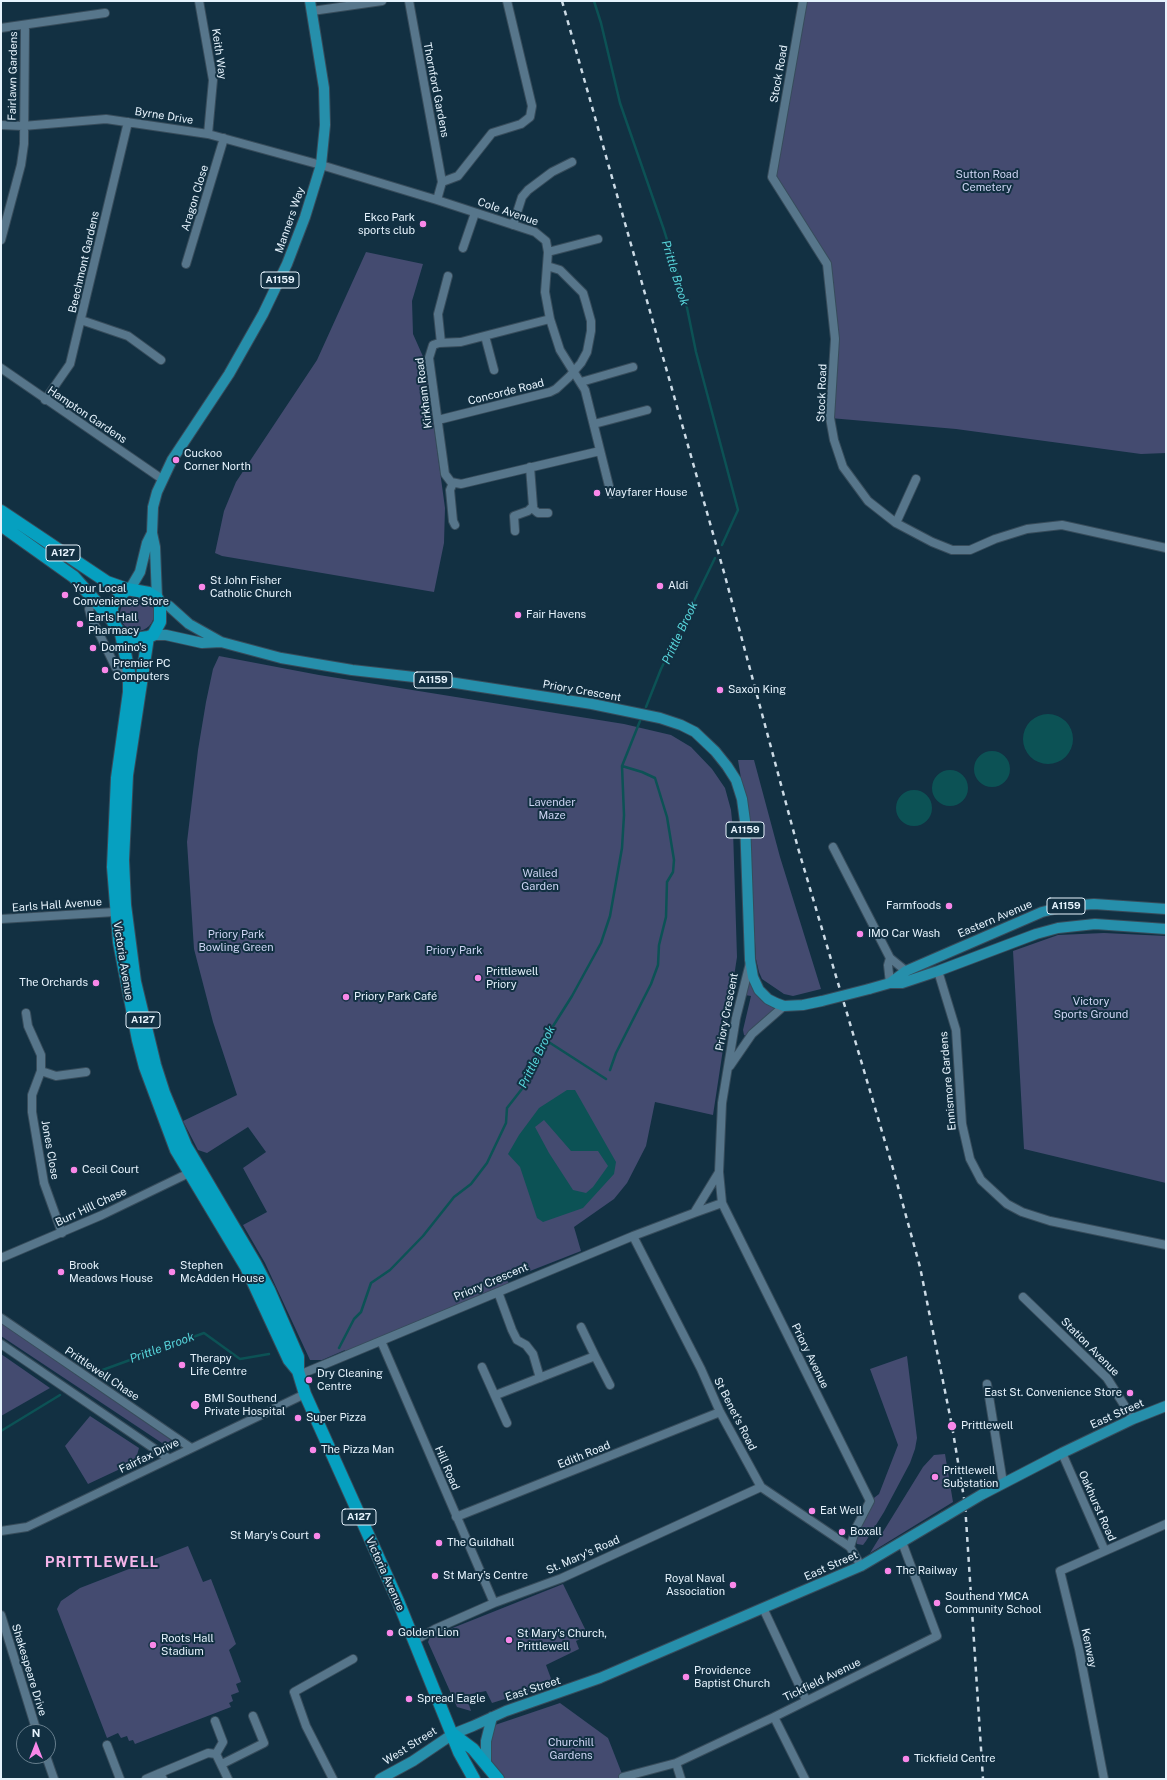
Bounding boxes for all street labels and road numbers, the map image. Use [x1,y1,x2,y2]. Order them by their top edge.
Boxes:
street label: Keith Way [209,28,229,80]
street label: Fairlawn Gardens [6,31,20,121]
street label: Thornford Gardens [420,41,452,139]
street label: Stock Road [767,44,791,104]
street label: Byrne Drive [134,105,194,127]
street label: Aragon Close [179,163,211,233]
street label: Manners Way [273,185,307,255]
street label: Cole Avenue [476,195,540,229]
street label: Beechmont Gardens [66,210,102,314]
road number: A1159 [261,272,299,288]
street label: Kirkham Road [413,357,435,429]
street label: Stock Road [814,364,830,422]
street label: Concorde Road [467,376,545,408]
street label: Hampton Gardens [45,384,129,446]
road number: A127 [46,545,80,561]
road number: A1159 [414,672,452,688]
street label: Priory Crescent [542,678,622,704]
road number: A1159 [726,822,764,838]
street label: Earls Hall Avenue [12,895,102,915]
street label: Eastern Avenue [956,897,1034,941]
road number: A1159 [1047,898,1085,914]
street label: Victoria Avenue [110,921,136,1001]
street label: Priory Crescent [713,972,741,1052]
road number: A127 [126,1012,160,1028]
street label: Ennismore Gardens [937,1031,959,1131]
street label: Jones Close [38,1119,62,1181]
street label: Burr Hill Chase [53,1185,129,1229]
street label: Priory Crescent [452,1260,530,1304]
street label: Station Avenue [1058,1315,1122,1379]
street label: Priory Avenue [788,1321,832,1391]
street label: Prittlewell Chase [62,1344,142,1404]
street label: St Benet's Road [711,1375,759,1453]
street label: East Street [1088,1396,1146,1432]
street label: Fairfax Drive [117,1436,181,1476]
street label: Edith Road [556,1438,612,1472]
street label: Hill Road [432,1444,462,1492]
street label: Oakhurst Road [1076,1469,1118,1543]
road number: A127 [342,1509,376,1525]
street label: St. Mary's Road [544,1533,622,1577]
street label: Victoria Avenue [363,1535,407,1613]
street label: East Street [802,1548,860,1584]
street label: Shakespeare Drive [9,1622,49,1718]
street label: Kenway [1078,1627,1100,1669]
street label: Tickfield Avenue [781,1656,863,1704]
street label: East Street [504,1674,562,1704]
street label: West Street [381,1724,439,1768]

